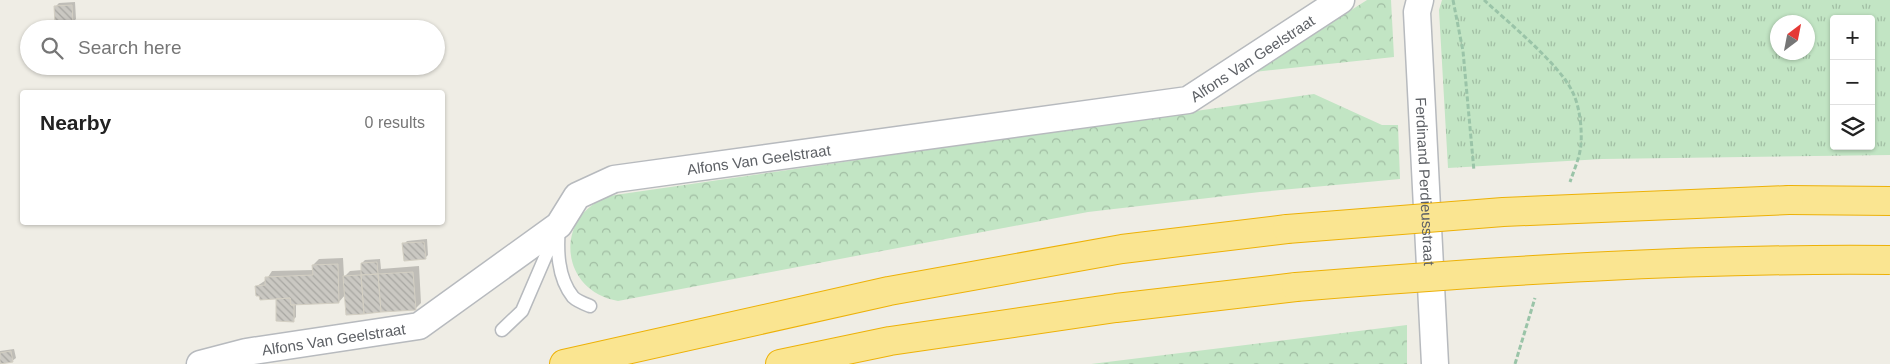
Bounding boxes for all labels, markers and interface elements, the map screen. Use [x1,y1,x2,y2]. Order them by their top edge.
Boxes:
street label: Alfons Van Geelstraat [1187,11,1318,105]
north arrow [1770,15,1815,60]
map controls [1830,15,1875,150]
button: + [1830,15,1875,60]
search box [20,20,445,75]
icon: search [38,34,66,62]
text: Search here [78,37,182,58]
button: − [1830,60,1875,105]
street label: Ferdinand Perdieusstraat [1413,97,1438,267]
button: layers [1830,105,1875,150]
text: Nearby [40,111,111,134]
text: 0 results [365,114,425,131]
street label: Alfons Van Geelstraat [686,141,832,177]
street label: Alfons Van Geelstraat [261,320,407,358]

